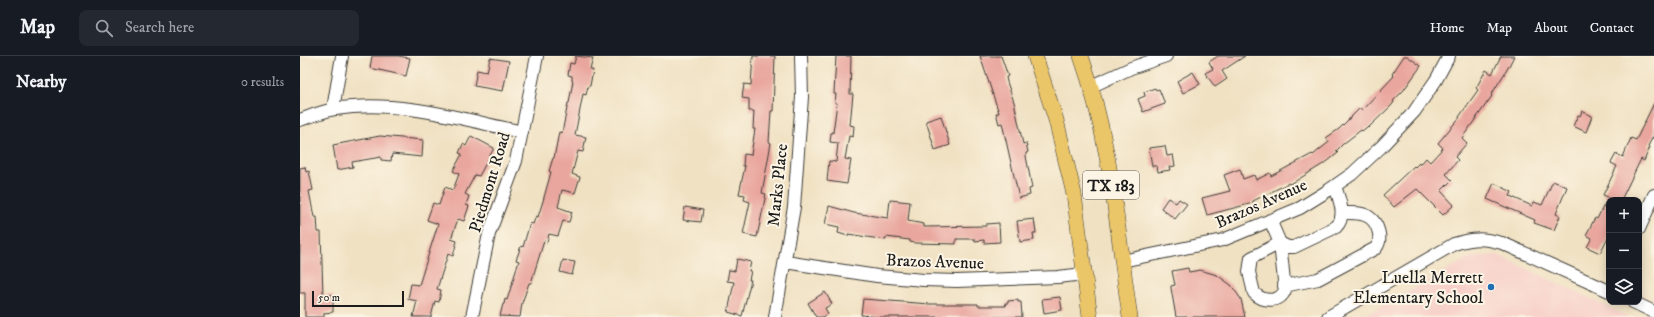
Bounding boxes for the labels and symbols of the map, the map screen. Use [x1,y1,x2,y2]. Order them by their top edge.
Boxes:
street label: Piedmont Road [464,129,516,235]
street label: Marks Place [763,143,793,228]
road number: TX 183 [1083,171,1139,199]
street label: Brazos Avenue [1212,174,1311,234]
street label: Brazos Avenue [886,249,984,275]
place label: Luella Merrett Elementary School [1353,267,1484,309]
marker: Luella Merrett Elementary School [1486,282,1496,292]
scale bar [312,289,404,308]

